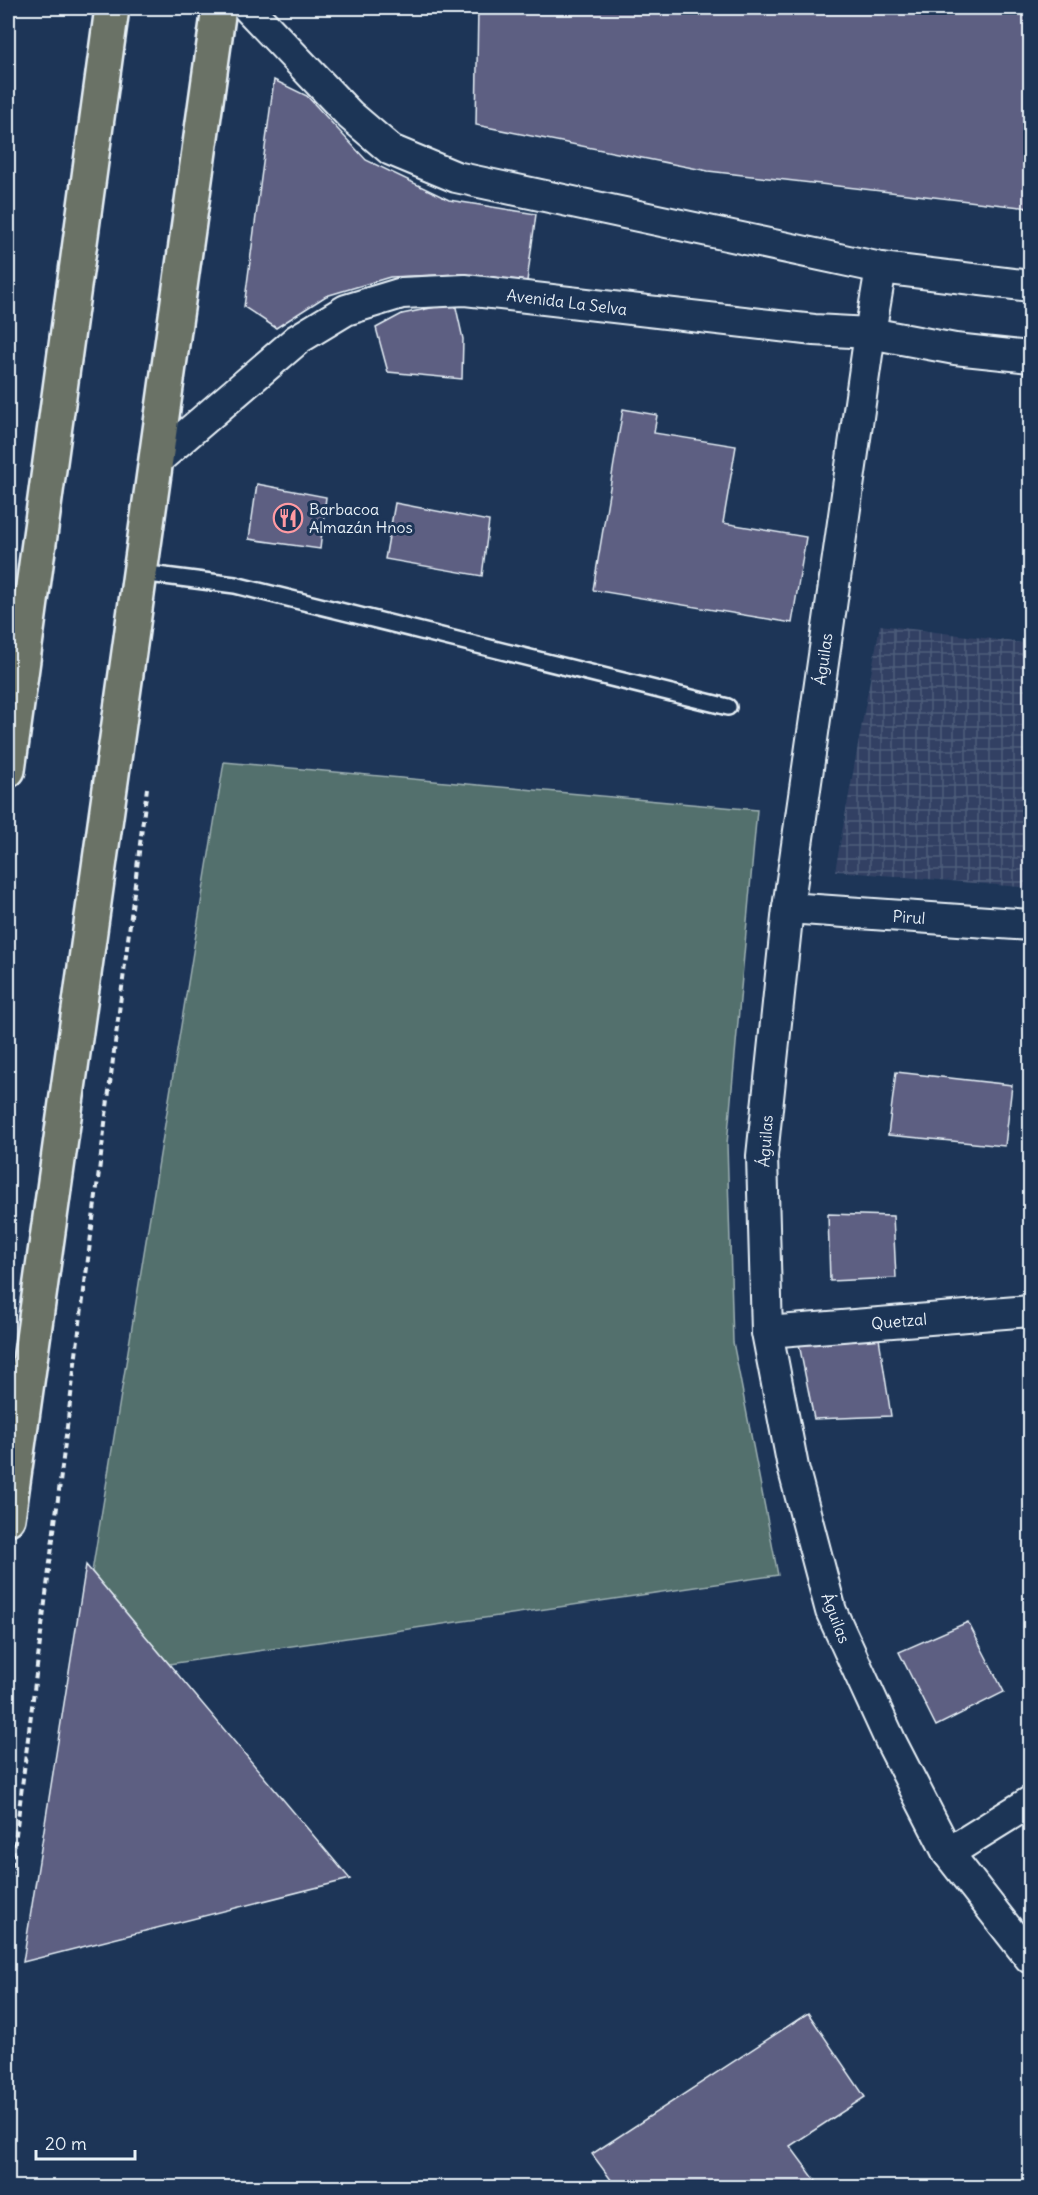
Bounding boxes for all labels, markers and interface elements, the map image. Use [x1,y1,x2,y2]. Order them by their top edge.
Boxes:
street label: Avenida La Selva [506,285,628,319]
place label: Barbacoa Almazán Hnos [309,499,413,537]
restaurant icon: Barbacoa Almazán Hnos [272,502,304,534]
street label: Águilas [809,632,837,686]
street label: Pirul [892,906,926,928]
street label: Águilas [753,1114,777,1168]
street label: Quetzal [870,1309,928,1333]
street label: Águilas [817,1590,855,1646]
scale bar [36,2123,135,2161]
text: 20 m [45,2132,87,2155]

